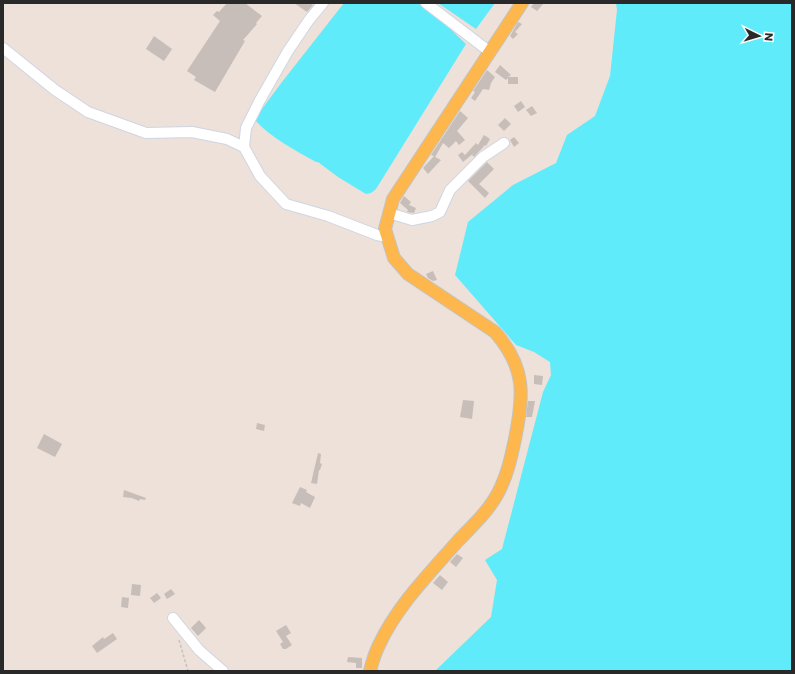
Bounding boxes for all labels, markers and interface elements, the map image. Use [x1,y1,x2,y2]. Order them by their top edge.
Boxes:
north arrow [739,16,779,56]
text: N [761,32,777,42]

